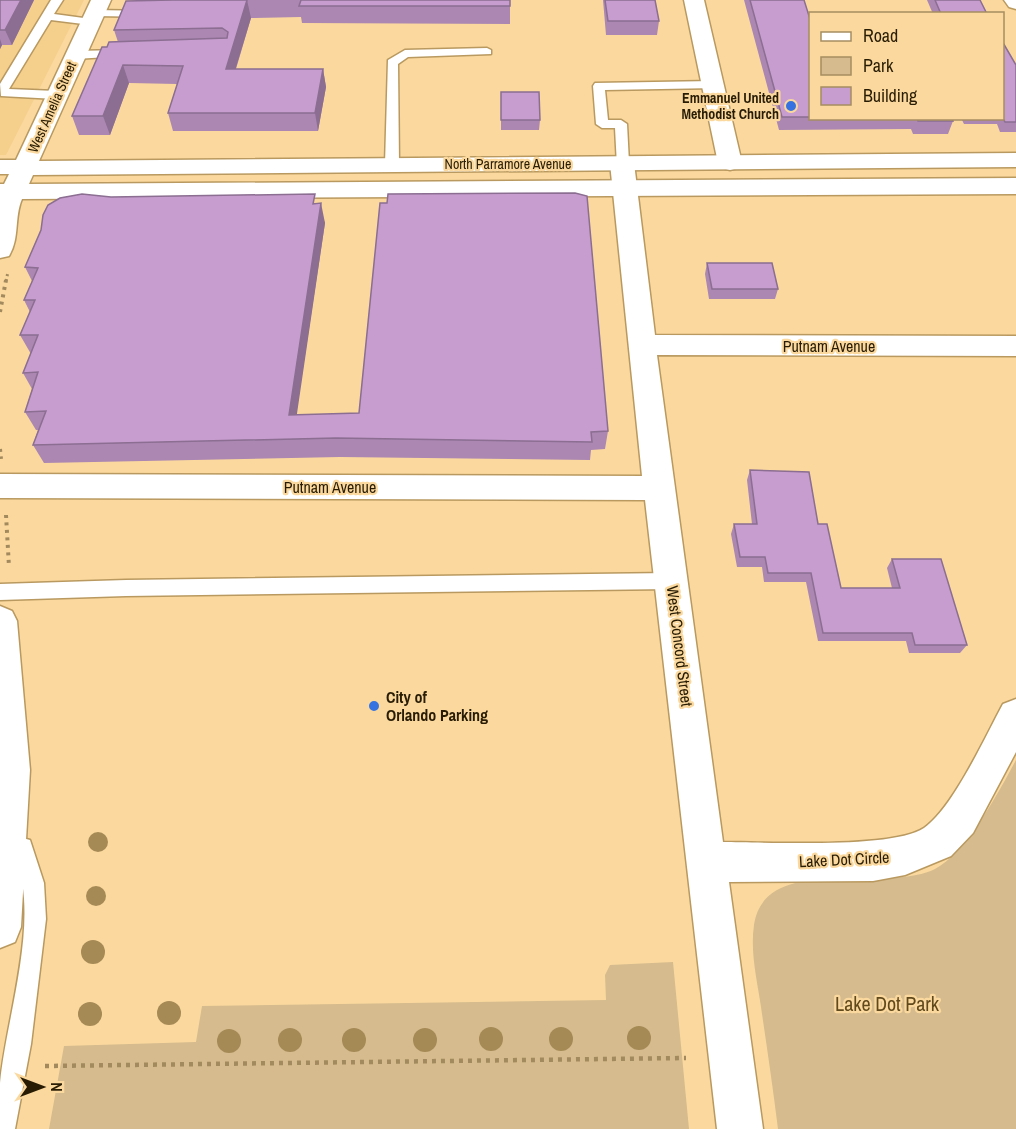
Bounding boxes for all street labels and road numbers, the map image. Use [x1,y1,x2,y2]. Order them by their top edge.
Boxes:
street label: West Amelia Street [24,59,80,155]
street label: North Parramore Avenue [445,155,571,173]
street label: Putnam Avenue [783,335,875,357]
street label: Putnam Avenue [284,476,376,498]
street label: West Concord Street [662,584,698,708]
street label: Lake Dot Circle [798,846,890,872]

